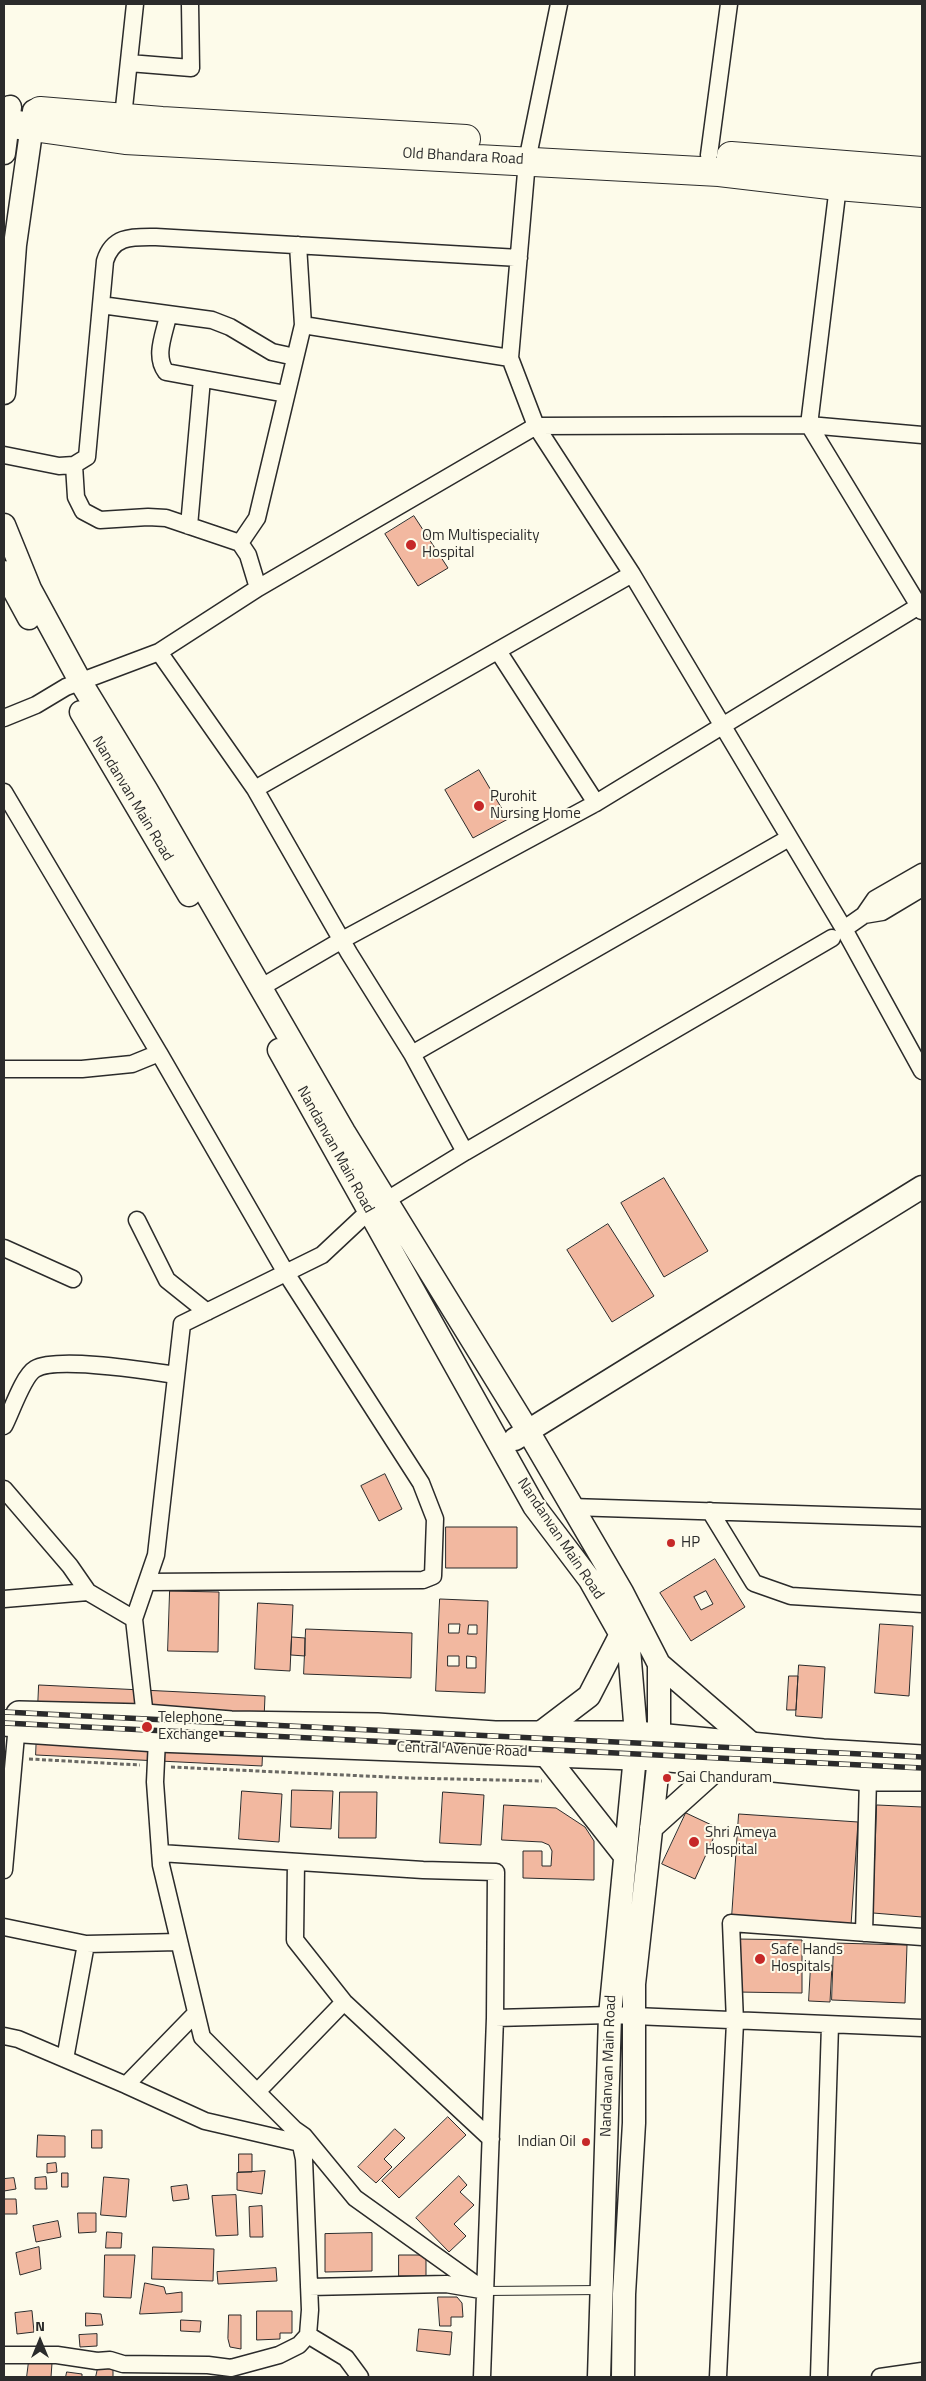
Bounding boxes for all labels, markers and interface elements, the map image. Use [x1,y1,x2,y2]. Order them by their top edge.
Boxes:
street label: Old Bhandara Road [402,145,524,169]
place label: Om Multispeciality Hospital [422,527,539,562]
marker: Om Multispeciality Hospital [404,538,418,552]
street label: Nandanvan Main Road [88,733,176,865]
place label: Purohit Nursing Home [490,788,581,823]
marker: Purohit Nursing Home [472,799,486,813]
street label: Nandanvan Main Road [293,1083,377,1217]
street label: Nandanvan Main Road [513,1475,607,1603]
place label: HP [681,1534,700,1552]
marker: HP [665,1537,677,1549]
place label: Telephone Exchange [158,1709,223,1744]
marker: Telephone Exchange [140,1720,154,1734]
street label: Central Avenue Road [396,1739,528,1761]
place label: Sai Chanduram [677,1769,772,1787]
marker: Sai Chanduram [661,1772,673,1784]
place label: Shri Ameya Hospital [705,1824,777,1859]
marker: Shri Ameya Hospital [687,1835,701,1849]
place label: Safe Hands Hospitals [771,1941,843,1976]
marker: Safe Hands Hospitals [753,1952,767,1966]
street label: Nandanvan Main Road [598,1995,620,2137]
place label: Indian Oil [518,2133,576,2151]
marker: Indian Oil [580,2136,592,2148]
text: N [35,2315,45,2336]
north arrow [15,2316,65,2366]

